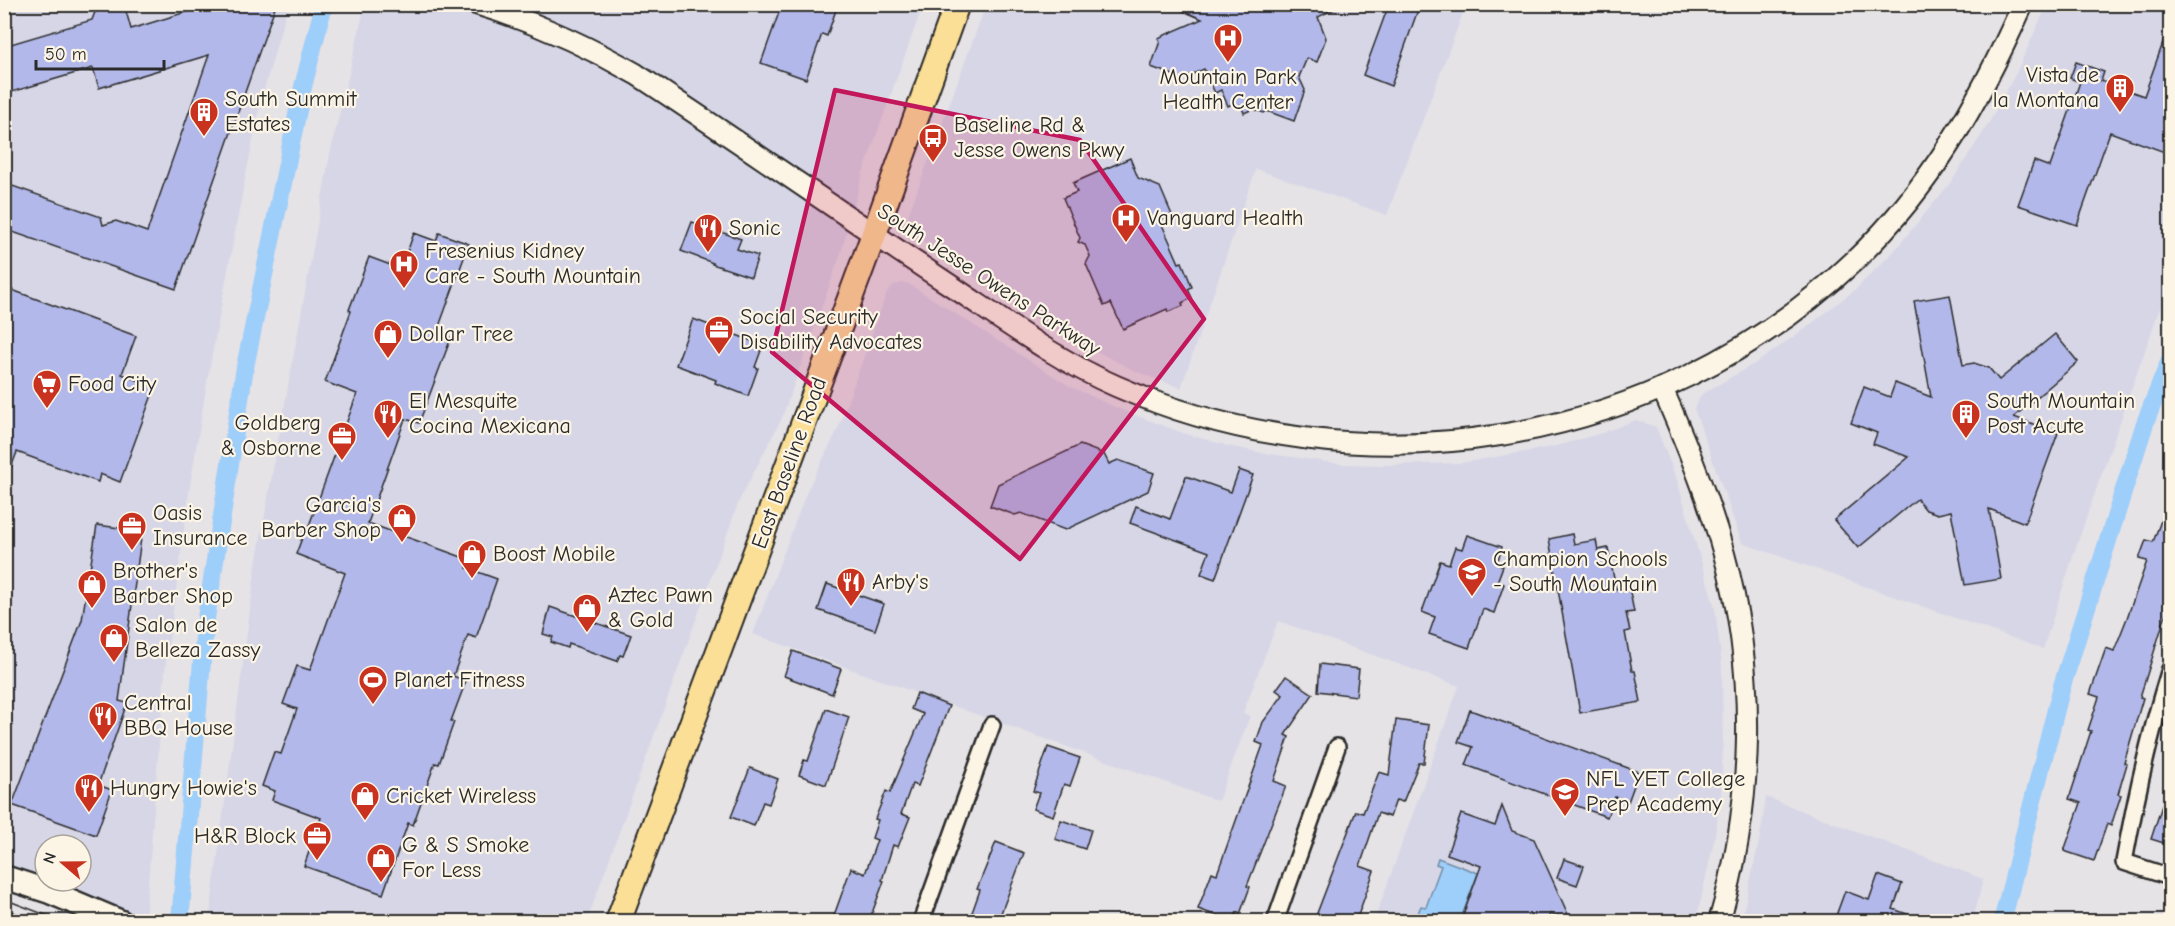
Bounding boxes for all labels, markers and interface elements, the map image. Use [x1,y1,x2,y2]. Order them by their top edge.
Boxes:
hospital icon: Mountain Park Health Center [1212,22,1244,64]
scale bar [36,33,164,71]
text: 50 m [45,44,87,65]
place label: Vista de la Montana [1993,62,2099,113]
place label: Mountain Park Health Center [1159,64,1297,115]
building icon: Vista de la Montana [2104,72,2136,114]
place label: South Summit Estates [225,86,357,137]
building icon: South Summit Estates [188,96,220,138]
place label: Baseline Rd & Jesse Owens Pkwy [954,112,1124,163]
bus stop icon: Baseline Rd & Jesse Owens Pkwy [917,122,949,164]
street label: South Jesse Owens Parkway [873,198,1106,362]
hospital icon: Vanguard Health [1110,202,1142,244]
place label: Vanguard Health [1147,205,1304,231]
restaurant icon: Sonic [692,212,724,254]
place label: Sonic [729,215,781,241]
place label: Fresenius Kidney Care - South Mountain [425,238,641,289]
hospital icon: Fresenius Kidney Care - South Mountain [388,248,420,290]
place label: Social Security Disability Advocates [740,304,922,355]
office icon: Social Security Disability Advocates [703,314,735,356]
shop icon: Dollar Tree [372,318,404,360]
place label: Dollar Tree [409,321,513,347]
supermarket icon: Food City [31,368,63,410]
place label: Food City [68,371,157,397]
street label: East Baseline Road [746,374,832,552]
place label: El Mesquite Cocina Mexicana [409,388,571,439]
place label: South Mountain Post Acute [1987,388,2135,439]
restaurant icon: El Mesquite Cocina Mexicana [372,398,404,440]
building icon: South Mountain Post Acute [1950,398,1982,440]
place label: Goldberg & Osborne [221,410,321,461]
office icon: Goldberg & Osborne [326,420,358,462]
place label: Garcia's Barber Shop [261,492,381,543]
place label: Oasis Insurance [153,500,248,551]
shop icon: Garcia's Barber Shop [386,502,418,544]
office icon: Oasis Insurance [116,510,148,552]
shop icon: Boost Mobile [456,538,488,580]
place label: Boost Mobile [493,541,615,567]
place label: Champion Schools - South Mountain [1493,546,1667,597]
school or university icon: Champion Schools - South Mountain [1456,556,1488,598]
place label: Brother's Barber Shop [113,558,233,609]
restaurant icon: Arby's [835,566,867,608]
shop icon: Brother's Barber Shop [76,568,108,610]
place label: Arby's [872,569,928,595]
place label: Aztec Pawn & Gold [608,582,713,633]
shop icon: Aztec Pawn & Gold [571,592,603,634]
place label: Salon de Belleza Zassy [135,612,261,663]
shop icon: Salon de Belleza Zassy [98,622,130,664]
sports icon: Planet Fitness [357,664,389,706]
place label: Planet Fitness [394,667,525,693]
place label: Central BBQ House [124,690,233,741]
restaurant icon: Central BBQ House [87,700,119,742]
place label: NFL YET College Prep Academy [1586,766,1745,817]
restaurant icon: Hungry Howie's [73,772,105,814]
place label: Hungry Howie's [110,775,257,801]
school or university icon: NFL YET College Prep Academy [1549,776,1581,818]
shop icon: Cricket Wireless [349,780,381,822]
place label: Cricket Wireless [386,783,536,809]
office icon: H&R Block [301,820,333,862]
place label: H&R Block [194,823,296,849]
place label: G & S Smoke For Less [402,832,529,883]
north arrow [33,833,93,893]
shop icon: G & S Smoke For Less [365,842,397,884]
text: N [40,850,60,866]

